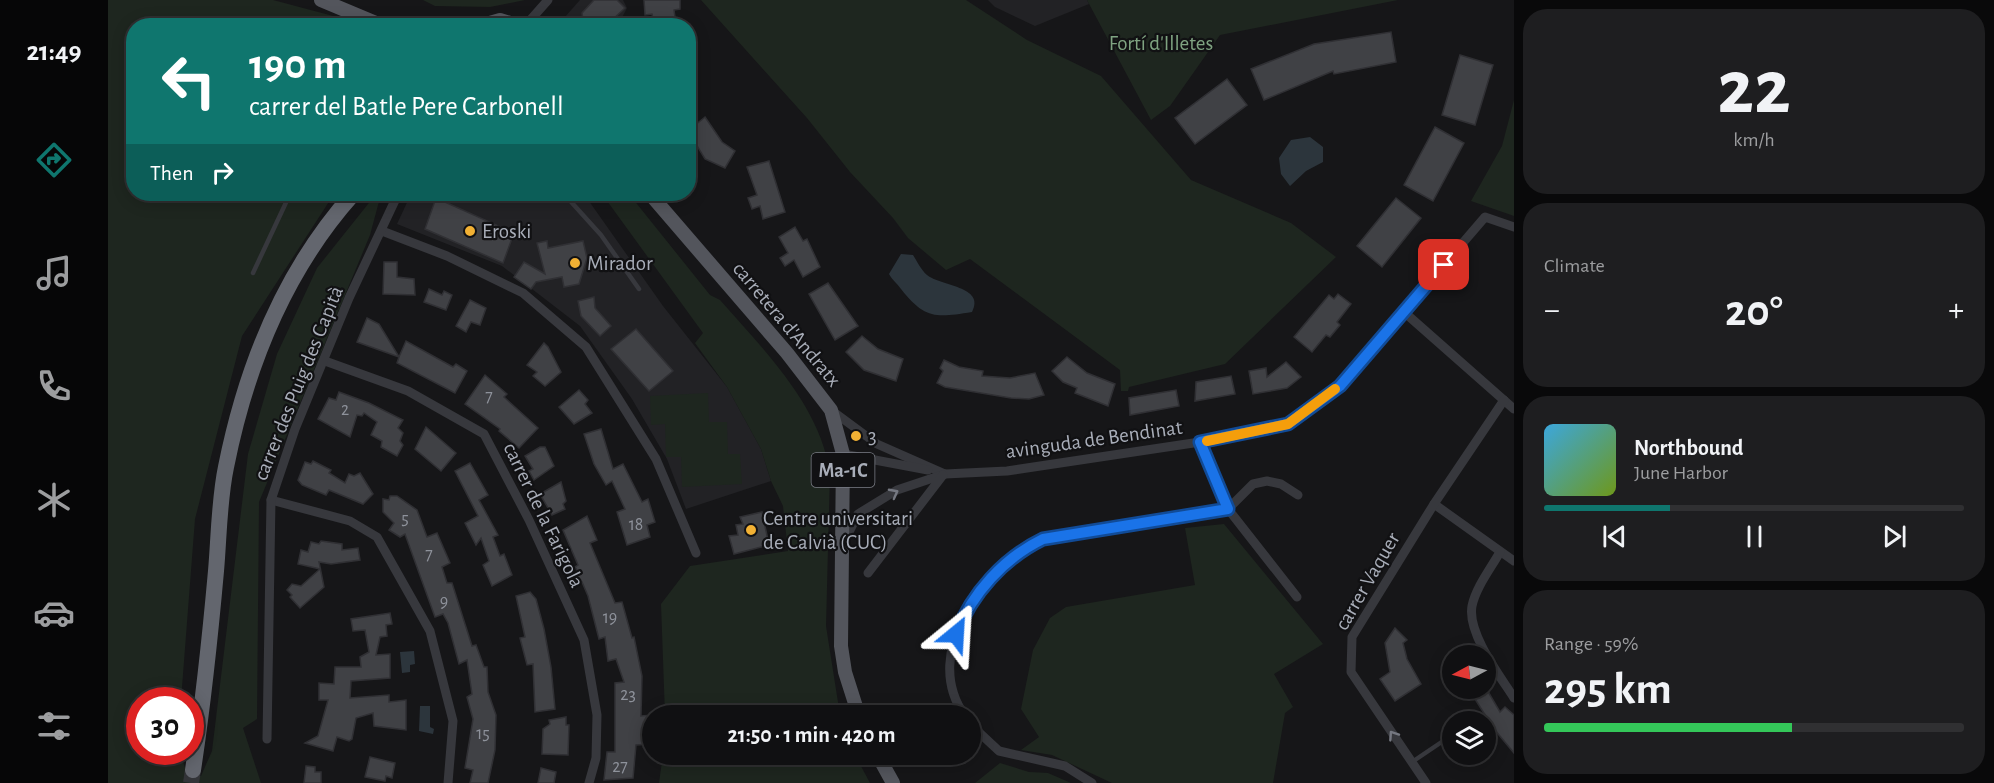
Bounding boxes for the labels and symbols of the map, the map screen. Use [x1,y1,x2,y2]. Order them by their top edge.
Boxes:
park label: Fortí d'Illetes [1109,33,1213,54]
place label: Eroski [482,221,531,242]
marker: Eroski [463,224,477,238]
pin [1418,239,1469,290]
place label: Mirador [587,253,653,274]
marker: Mirador [568,256,582,270]
street label: carretera d'Andratx [729,258,845,391]
street label: carrer des Puig des Capità [250,283,347,483]
house number: 7 [485,388,493,406]
house number: 2 [341,401,349,419]
street label: avinguda de Bendinat [1004,417,1184,462]
place label: 3 [868,426,877,447]
marker: 3 [849,429,863,443]
street label: carrer de la Farigola [499,439,588,591]
road number: Ma-1C [812,453,874,487]
one-way arrow [887,489,898,500]
place label: Centre universitari de Calvià (CUC) [763,508,913,553]
house number: 5 [401,510,409,528]
house number: 18 [629,516,643,534]
marker: Centre universitari de Calvià (CUC) [744,523,758,537]
street label: carrer Vaquer [1331,529,1404,634]
house number: 7 [425,546,433,564]
house number: 9 [440,593,448,611]
position arrow [924,602,988,666]
house number: 19 [603,609,617,627]
north arrow [1442,645,1496,699]
house number: 23 [620,686,636,704]
speed limit sign: 30 [126,687,204,765]
house number: 15 [476,725,490,743]
one-way arrow [1389,730,1400,741]
house number: 27 [612,758,628,776]

